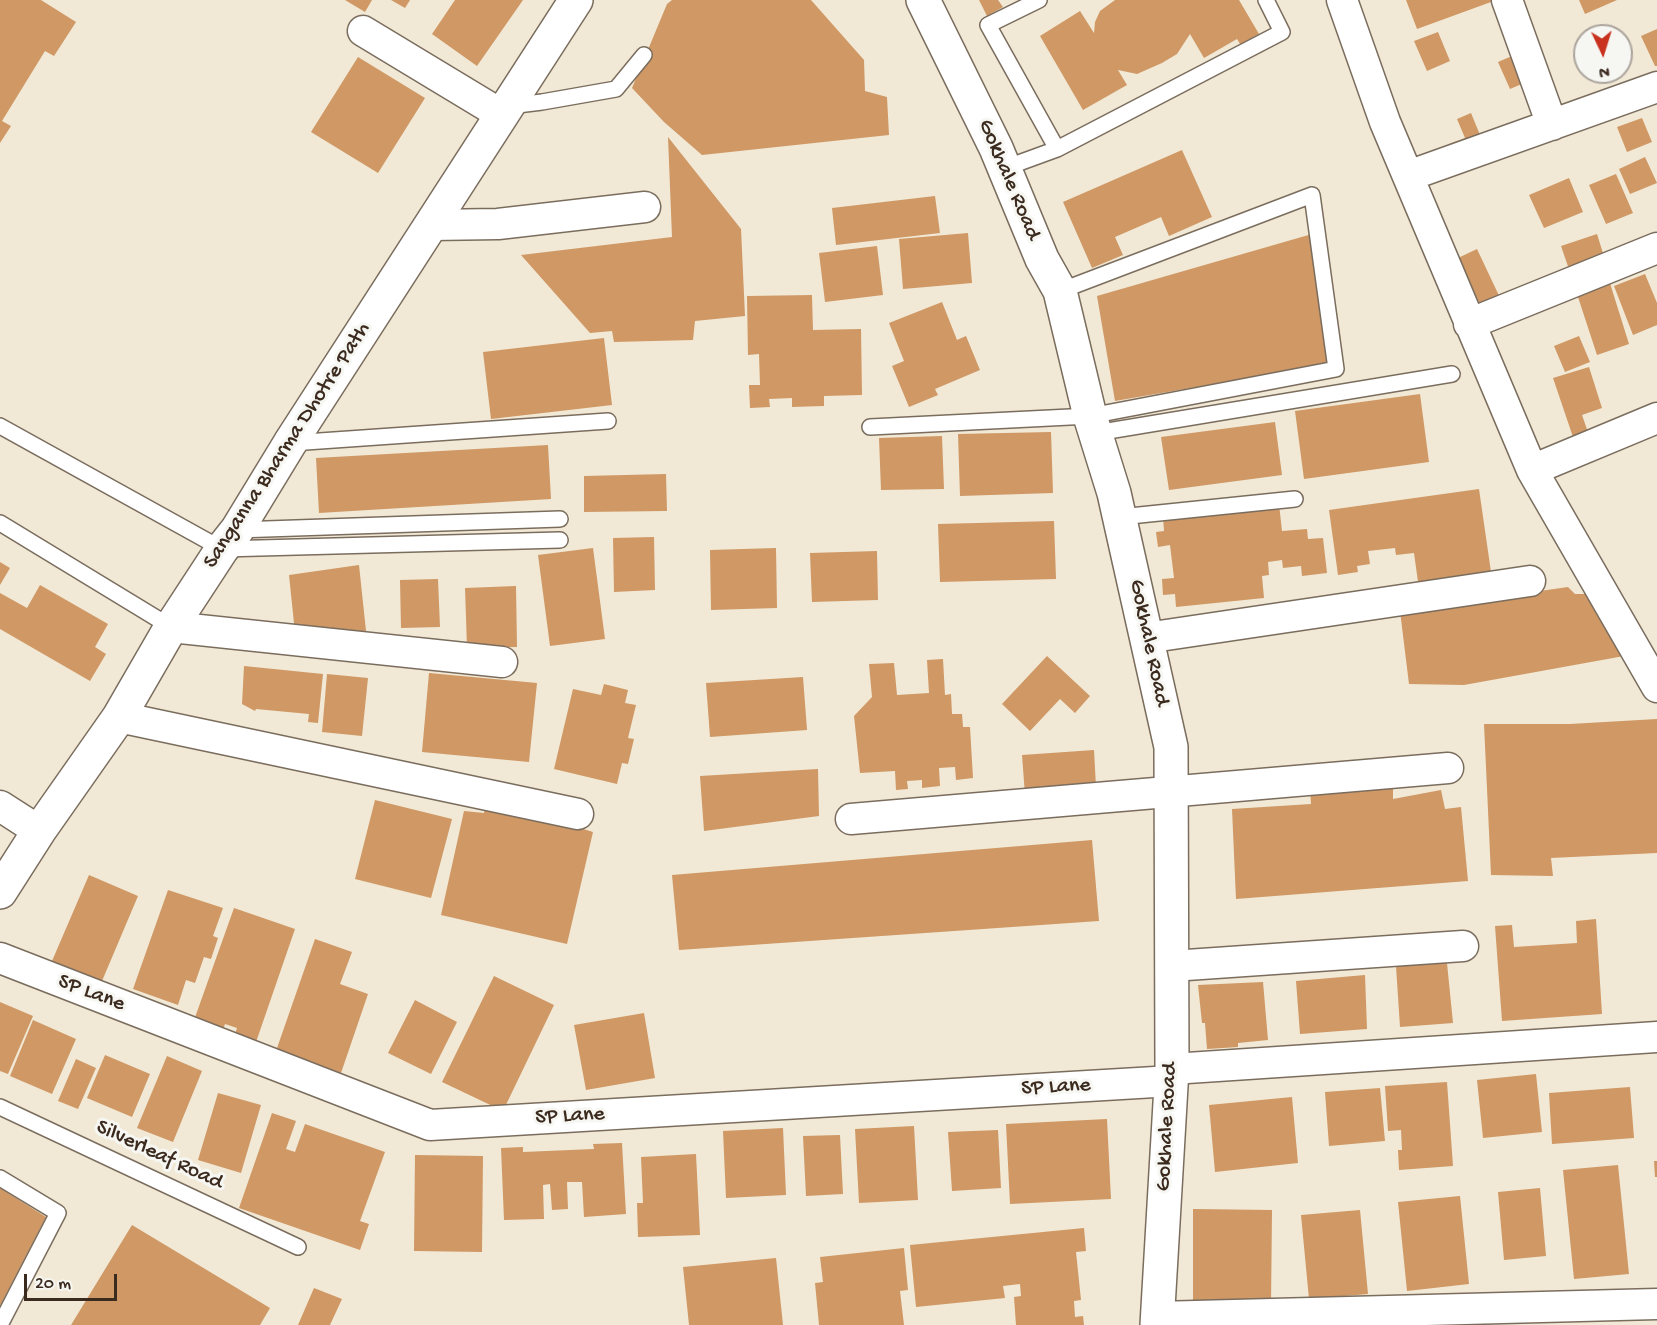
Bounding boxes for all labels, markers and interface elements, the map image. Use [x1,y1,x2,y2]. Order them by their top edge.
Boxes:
north arrow [1573,24,1633,84]
text: N [1598,61,1610,80]
street label: Gokhale Road [971,116,1045,244]
street label: Sanganna Bharma Dhotre Path [198,318,378,574]
street label: Gokhale Road [1122,577,1174,709]
street label: SP Lane [54,969,128,1019]
street label: Gokhale Road [1151,1062,1185,1192]
street label: SP Lane [1021,1073,1091,1103]
street label: SP Lane [535,1102,605,1132]
street label: Silverleaf Road [91,1115,227,1197]
scale bar [27,1262,120,1300]
text: 20 m [35,1274,71,1295]

